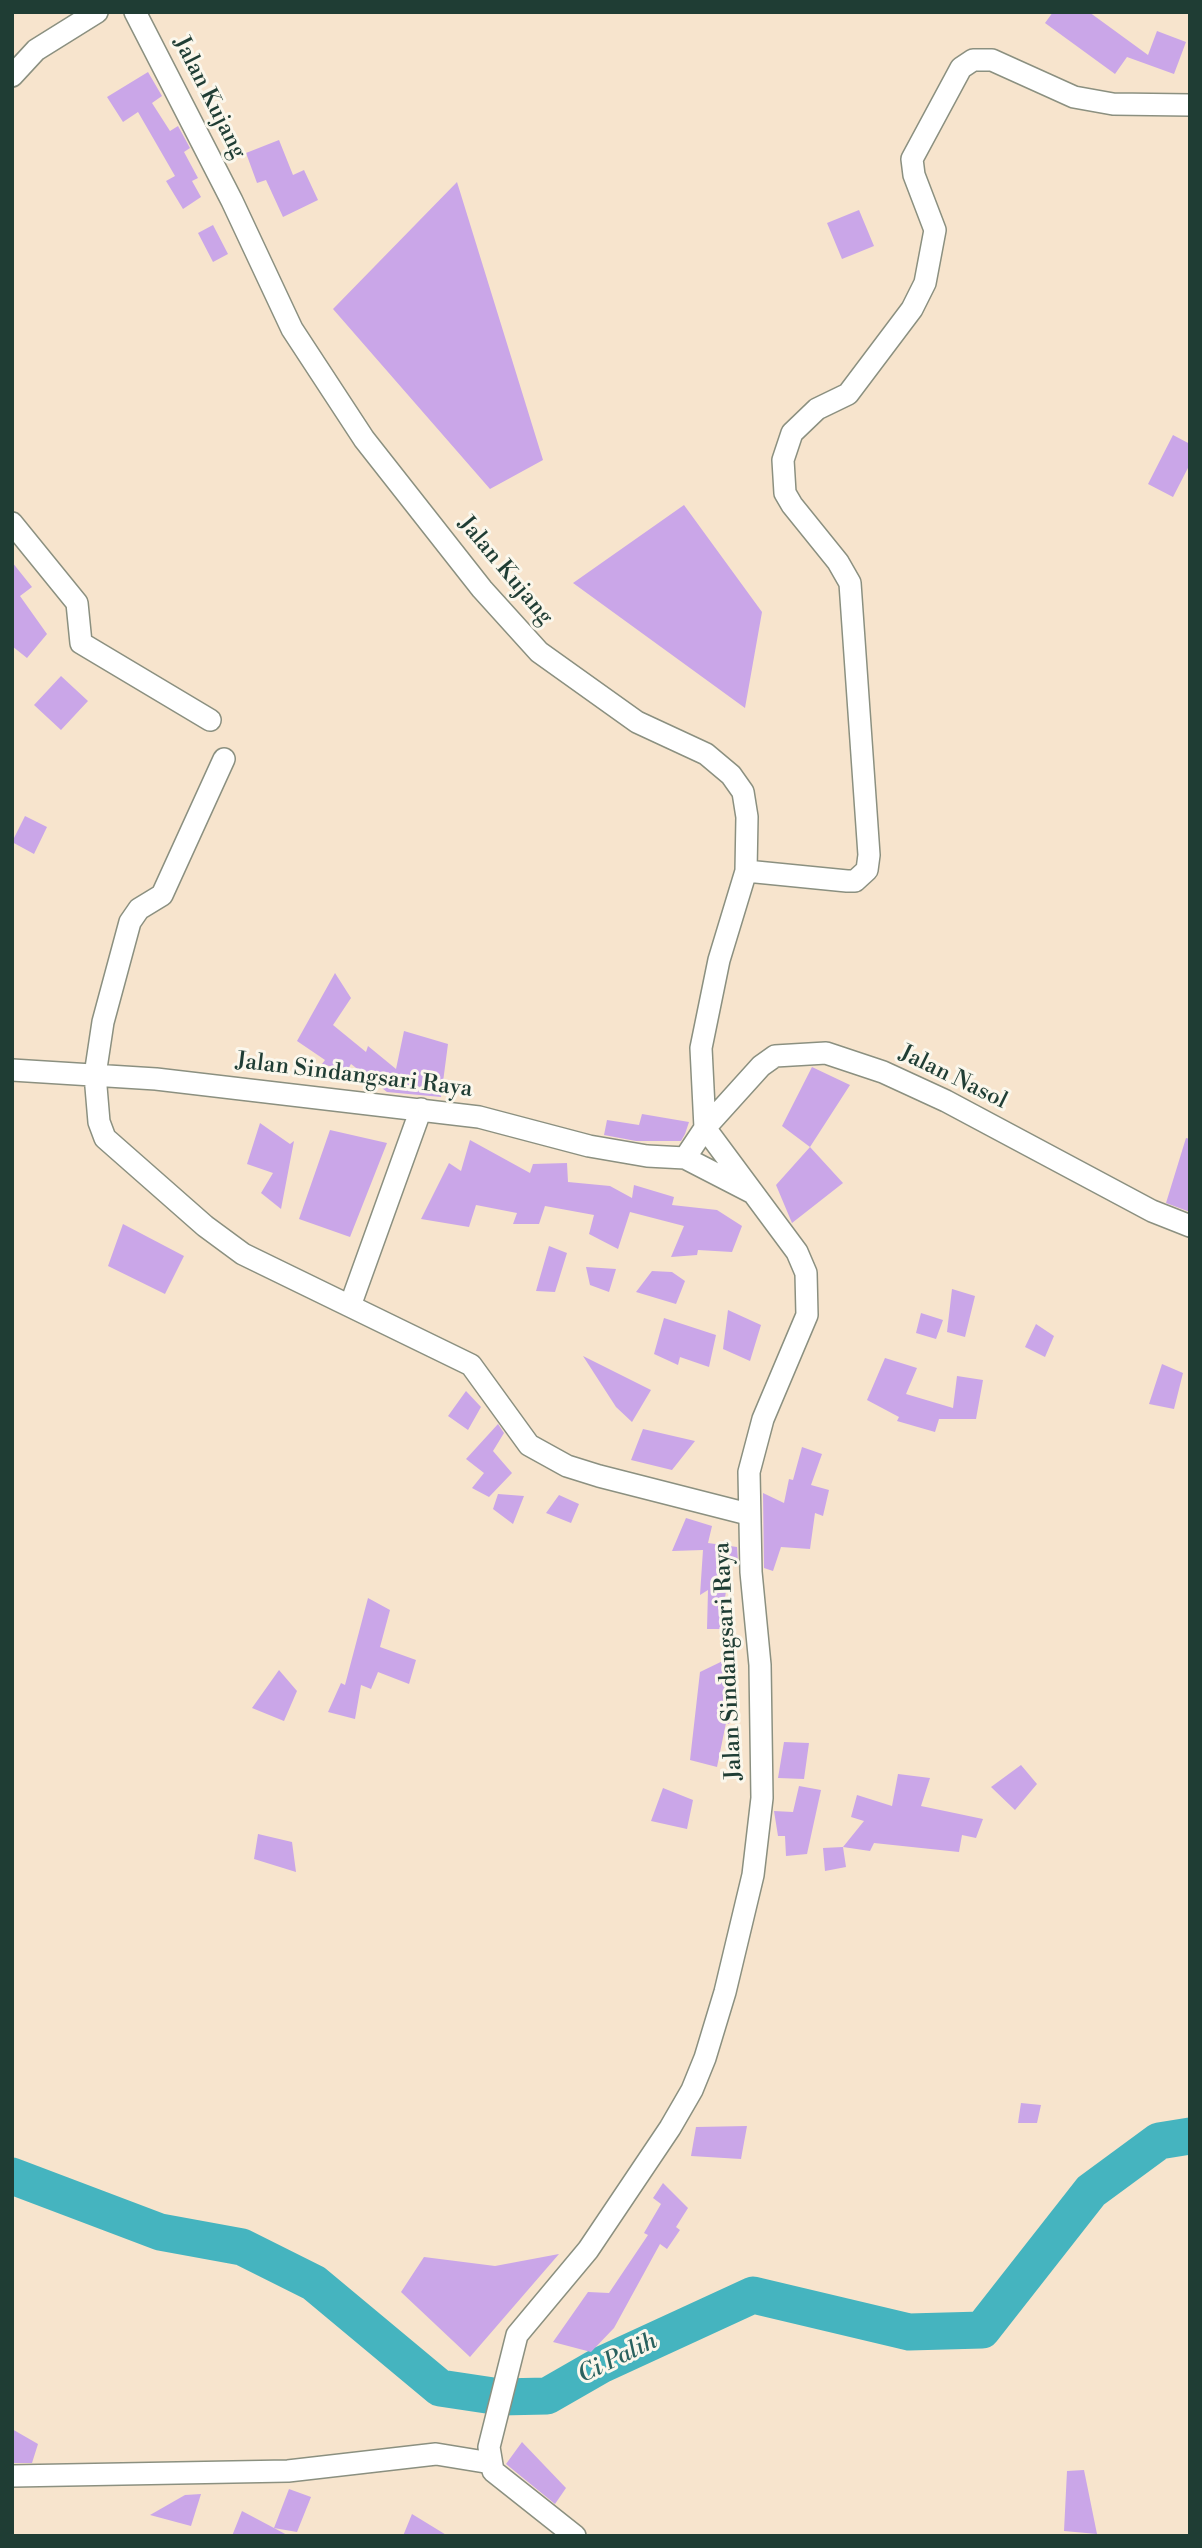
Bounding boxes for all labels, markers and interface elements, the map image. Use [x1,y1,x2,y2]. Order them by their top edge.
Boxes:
street label: Jalan Kujang [166,32,252,164]
street label: Jalan Kujang [452,511,558,631]
street label: Jalan Nasol [895,1040,1011,1116]
street label: Jalan Sindangsari Raya [234,1048,474,1104]
street label: Jalan Sindangsari Raya [709,1541,749,1781]
water label: Ci Palih [574,2328,662,2390]

